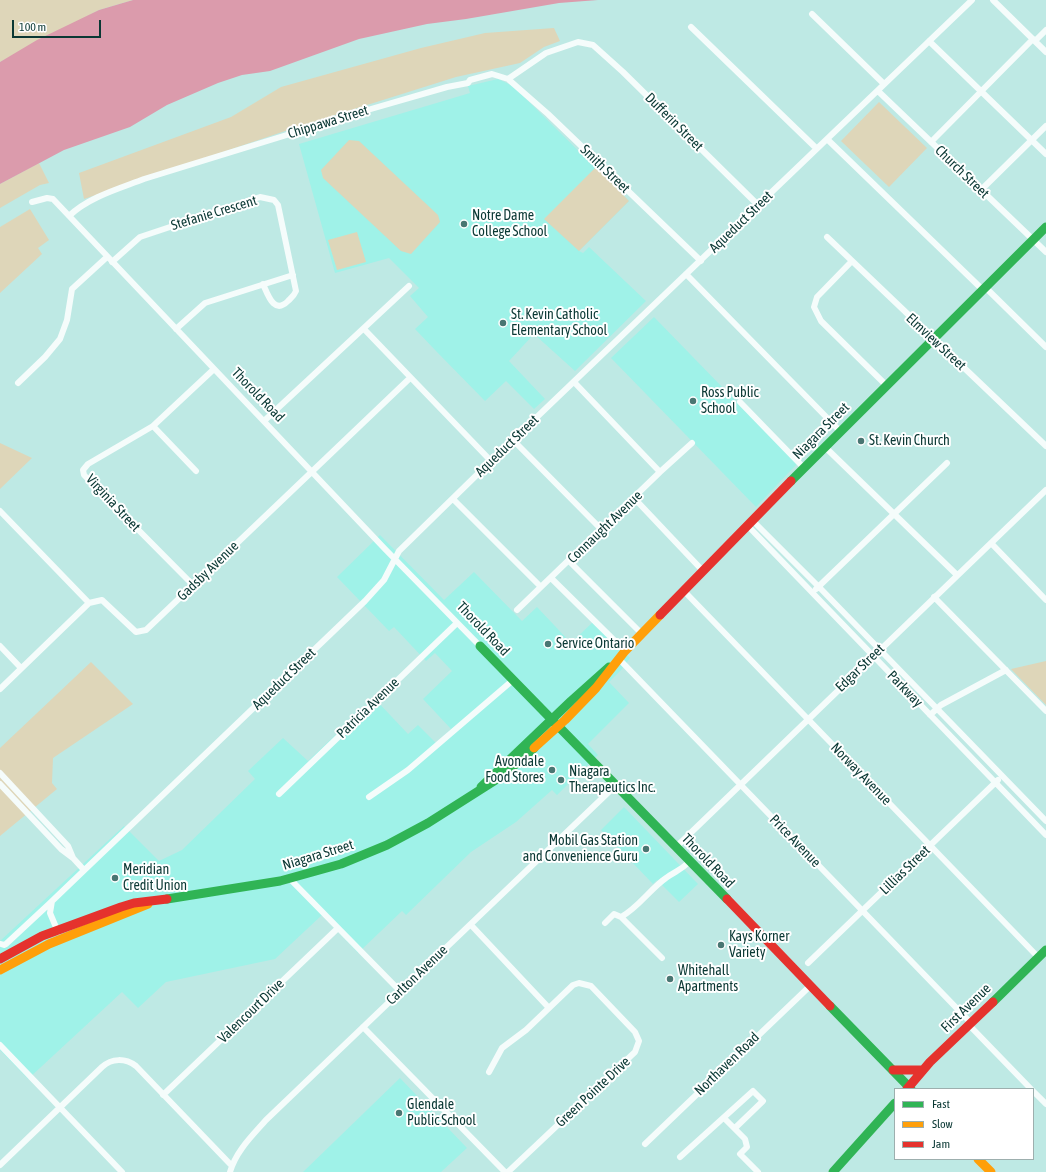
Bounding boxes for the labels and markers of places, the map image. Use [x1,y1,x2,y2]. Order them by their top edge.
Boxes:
place label: Notre Dame College School [472,208,547,240]
marker: Notre Dame College School [459,219,469,229]
place label: St. Kevin Catholic Elementary School [511,307,607,340]
marker: St. Kevin Catholic Elementary School [498,318,508,328]
place label: Ross Public School [701,385,759,418]
marker: Ross Public School [688,396,698,406]
place label: St. Kevin Church [869,433,950,449]
marker: St. Kevin Church [856,436,866,446]
place label: Service Ontario [556,636,634,652]
marker: Service Ontario [543,639,553,649]
place label: Avondale Food Stores [485,754,544,786]
place label: Niagara Therapeutics Inc. [569,764,655,796]
marker: Avondale Food Stores [547,765,557,775]
marker: Niagara Therapeutics Inc. [556,775,566,785]
place label: Mobil Gas Station and Convenience Guru [523,833,638,866]
marker: Mobil Gas Station and Convenience Guru [641,844,651,854]
place label: Meridian Credit Union [123,862,187,894]
marker: Meridian Credit Union [110,873,120,883]
place label: Kays Korner Variety [729,929,789,962]
marker: Kays Korner Variety [716,940,726,950]
place label: Whitehall Apartments [678,963,738,996]
marker: Whitehall Apartments [665,974,675,984]
place label: Glendale Public School [407,1097,476,1130]
marker: Glendale Public School [394,1108,404,1118]

